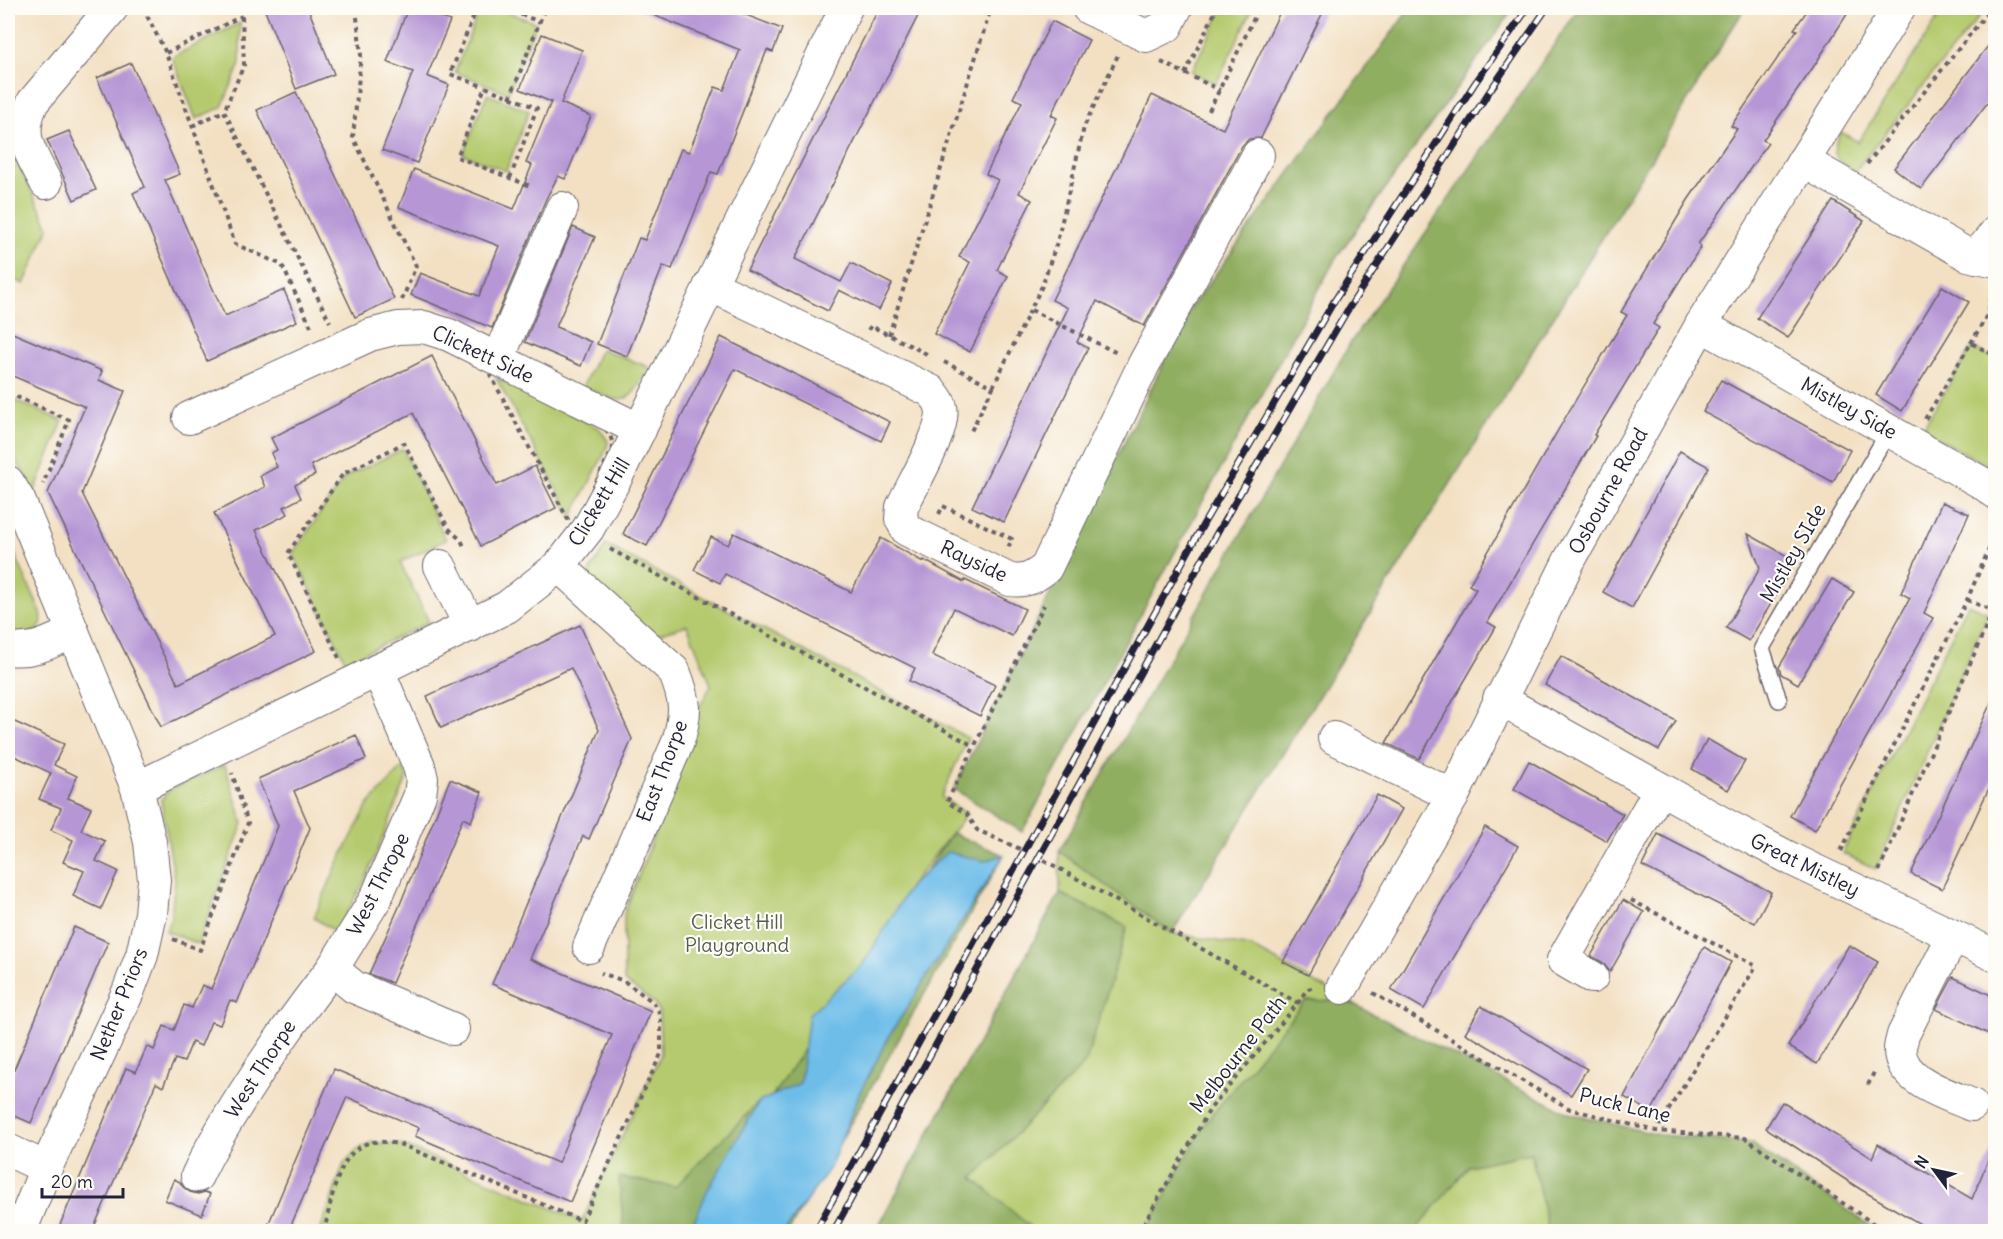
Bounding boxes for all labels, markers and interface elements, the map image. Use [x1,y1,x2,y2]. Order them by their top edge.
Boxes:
street label: Clickett Side [428,319,538,388]
street label: Mistley Side [1797,371,1902,444]
street label: Osbourne Road [1563,423,1653,558]
street label: Clickett Hill [562,453,635,551]
street label: Mistley SIde [1754,499,1831,607]
street label: Rayside [937,534,1012,587]
street label: East Thorpe [631,716,692,825]
street label: Great Mistley [1746,827,1864,902]
street label: West Thrope [341,828,414,939]
park label: Clicket Hill Playground [685,909,790,957]
street label: Nether Priors [85,944,153,1064]
street label: Melbourne Path [1184,990,1291,1117]
street label: West Thorpe [218,1015,301,1123]
street label: Puck Lane [1577,1082,1673,1127]
north arrow [1904,1140,1964,1200]
text: N [1910,1152,1933,1172]
scale bar [42,1161,123,1199]
text: 20 m [51,1170,93,1193]

